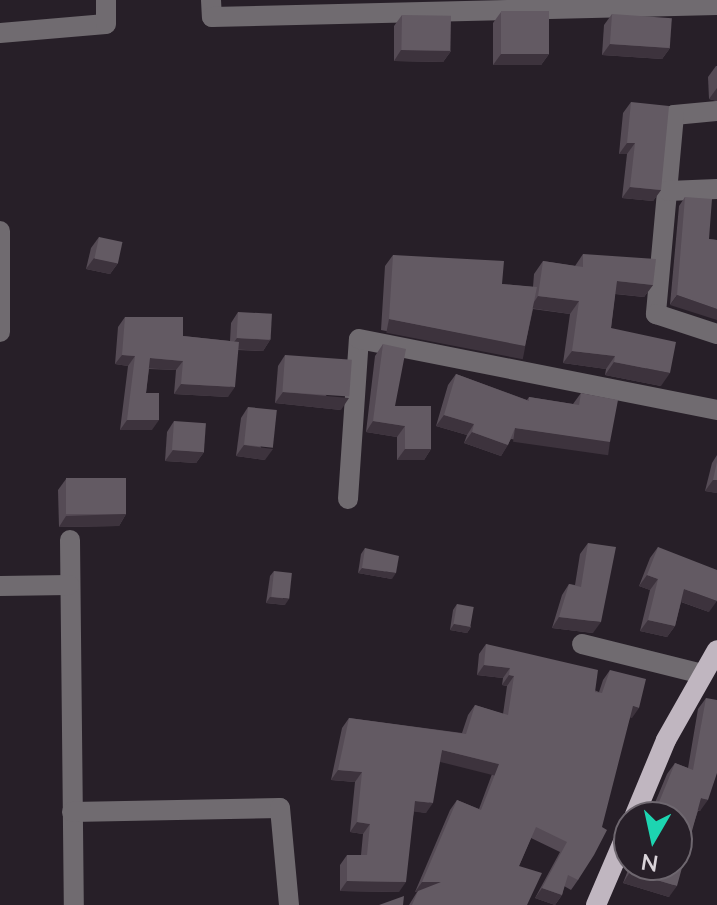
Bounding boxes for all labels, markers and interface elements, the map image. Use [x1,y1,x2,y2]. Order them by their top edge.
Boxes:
north arrow [613,801,693,881]
text: N [639,849,660,878]

